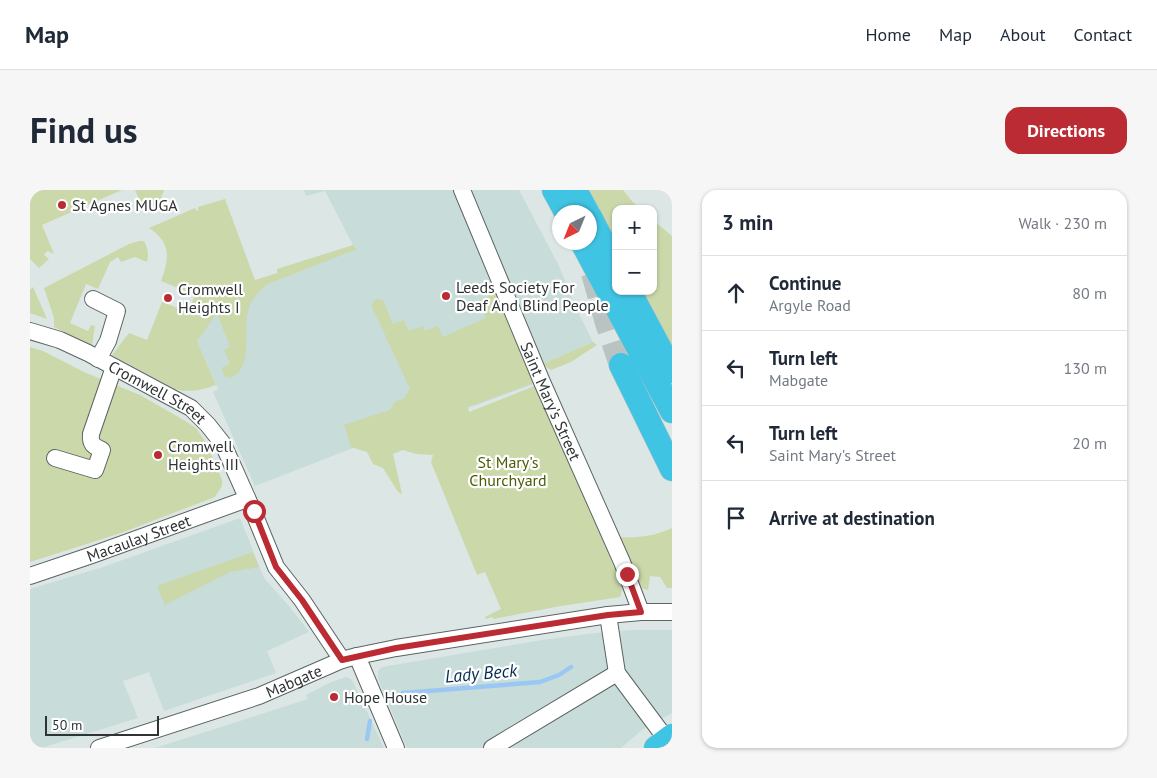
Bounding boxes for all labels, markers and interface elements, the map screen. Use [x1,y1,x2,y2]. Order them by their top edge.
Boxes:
text: Map [25,19,69,50]
text: Home [865,23,911,46]
text: Map [939,23,972,46]
text: About [1000,23,1046,46]
text: Contact [1074,23,1132,46]
text: Find us [30,107,138,153]
button: Directions [1005,107,1127,154]
place label: St Agnes MUGA [72,195,178,215]
marker: St Agnes MUGA [56,199,68,211]
north arrow [552,205,597,250]
map controls [612,205,657,295]
button: + [612,205,657,250]
text: 3 min [722,209,773,236]
text: Walk · 230 m [1018,213,1107,233]
button: − [612,250,657,295]
text: Continue [769,271,841,295]
place label: Leeds Society For Deaf And Blind People [456,277,609,315]
place label: Cromwell Heights I [178,279,243,317]
icon: ahead [722,279,750,307]
text: 80 m [1072,283,1107,303]
marker: Leeds Society For Deaf And Blind People [440,290,452,302]
marker: Cromwell Heights I [162,292,174,304]
text: Argyle Road [769,295,851,315]
street label: Saint Mary's Street [516,339,586,464]
text: Turn left [769,346,838,370]
icon: left [722,354,750,382]
street label: Cromwell Street [105,356,211,428]
text: 130 m [1064,358,1107,378]
text: Mabgate [769,370,828,390]
text: Turn left [769,421,838,445]
icon: left [722,429,750,457]
text: 20 m [1072,433,1107,453]
place label: Cromwell Heights III [168,436,239,474]
text: Saint Mary's Street [769,445,896,465]
marker: Cromwell Heights III [152,449,164,461]
park label: St Mary's Churchyard [469,452,547,490]
route start [243,500,266,523]
icon: arrive [722,504,750,532]
text: Arrive at destination [769,506,935,530]
street label: Macaulay Street [84,510,194,566]
route end [616,563,639,586]
water label: Lady Beck [444,658,519,688]
street label: Mabgate [263,660,325,702]
place label: Hope House [344,687,427,707]
marker: Hope House [328,691,340,703]
scale bar [45,713,159,736]
text: 50 m [52,716,82,734]

